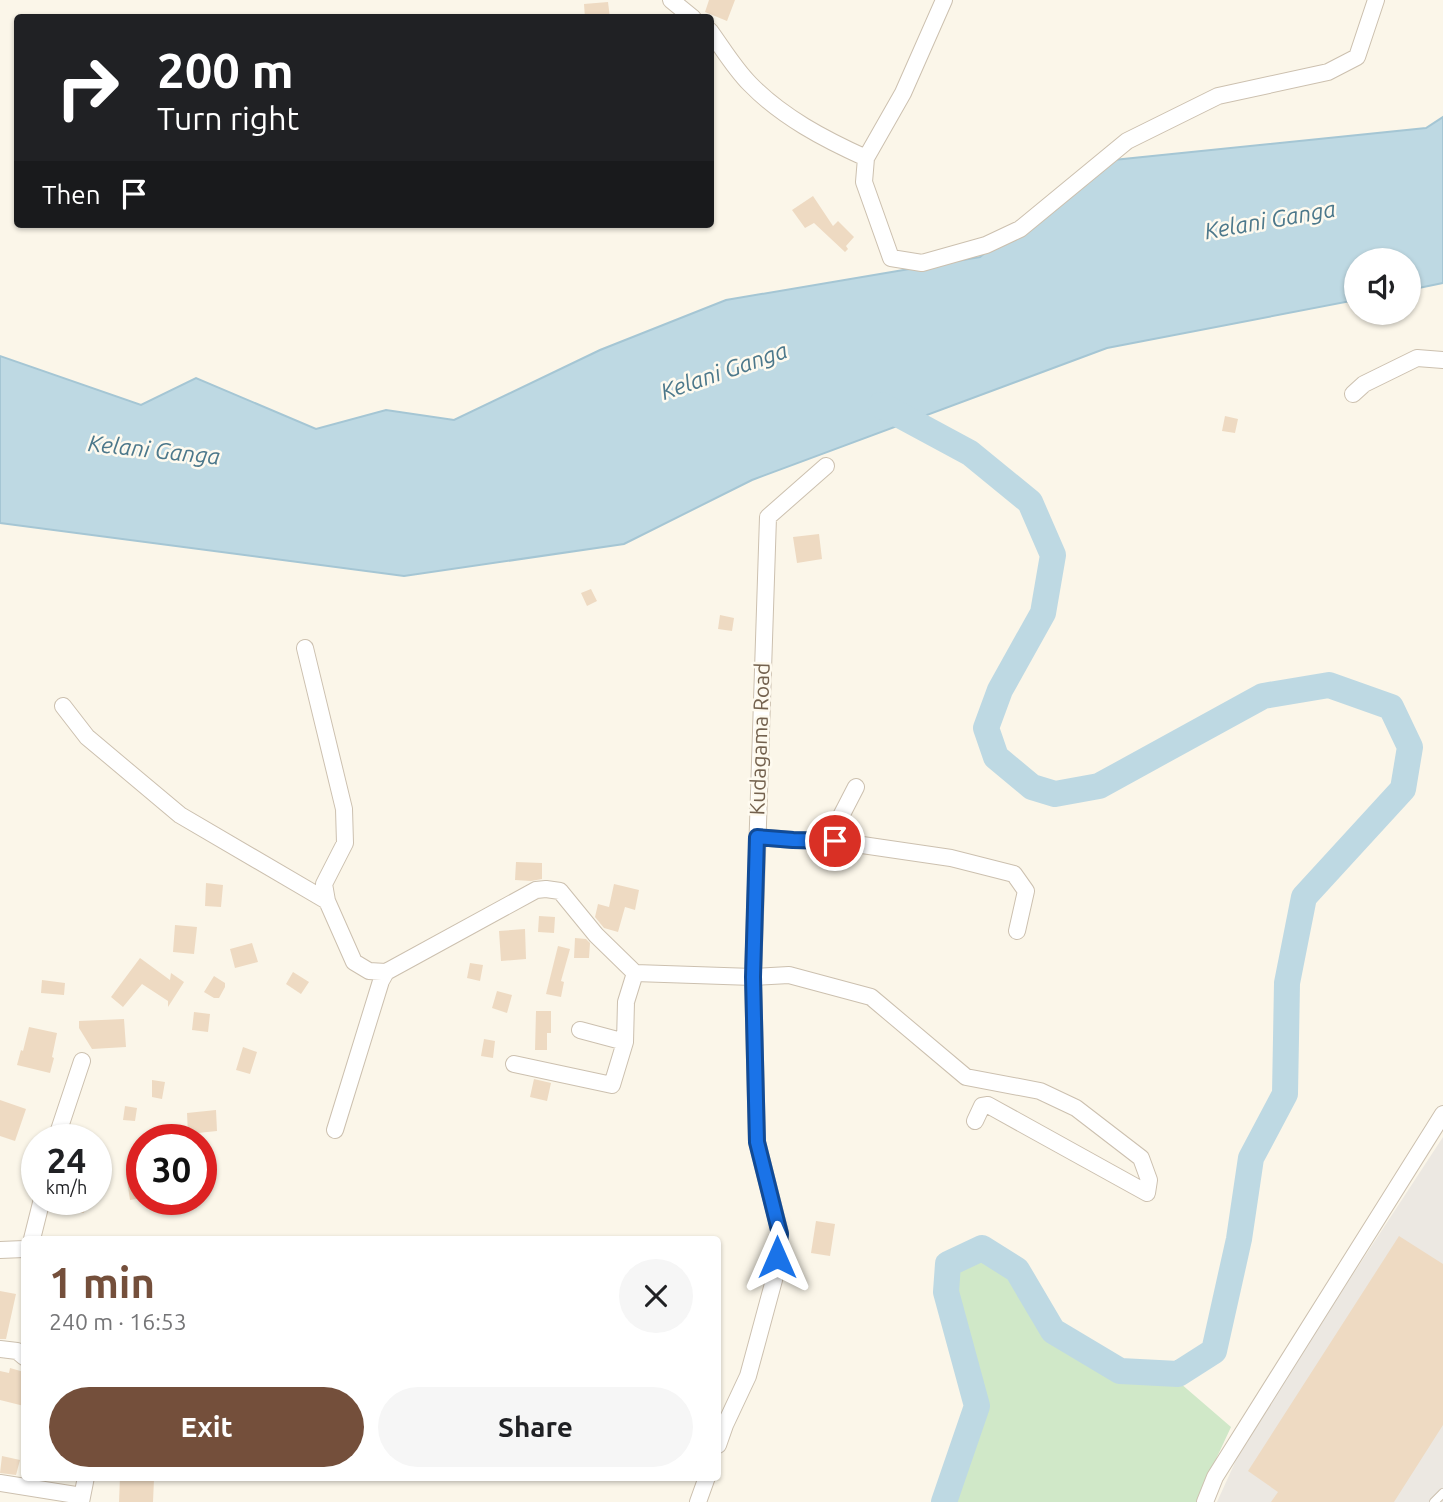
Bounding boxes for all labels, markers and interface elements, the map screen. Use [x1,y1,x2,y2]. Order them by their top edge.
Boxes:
icon: right [42,42,133,133]
text: 200 m [157,42,294,97]
text: Turn right [157,100,299,136]
icon: arrive [115,175,153,213]
text: Then [42,180,101,209]
water label: Kelani Ganga [1202,196,1337,243]
map controls [1344,248,1421,325]
button: sound [1344,248,1421,325]
water label: Kelani Ganga [657,337,791,404]
water label: Kelani Ganga [87,430,221,469]
street label: Kudagama Road [744,662,774,816]
pin [805,811,865,871]
icon: arrive [816,822,854,860]
speed limit sign: 30 [126,1124,217,1215]
text: 24 [47,1140,86,1180]
text: km/h [46,1177,87,1197]
position arrow [740,1220,814,1294]
text: 1 min [49,1259,155,1306]
button: close [619,1259,693,1333]
text: 240 m · 16:53 [49,1309,187,1334]
button: Exit [49,1387,364,1467]
button: Share [378,1387,693,1467]

